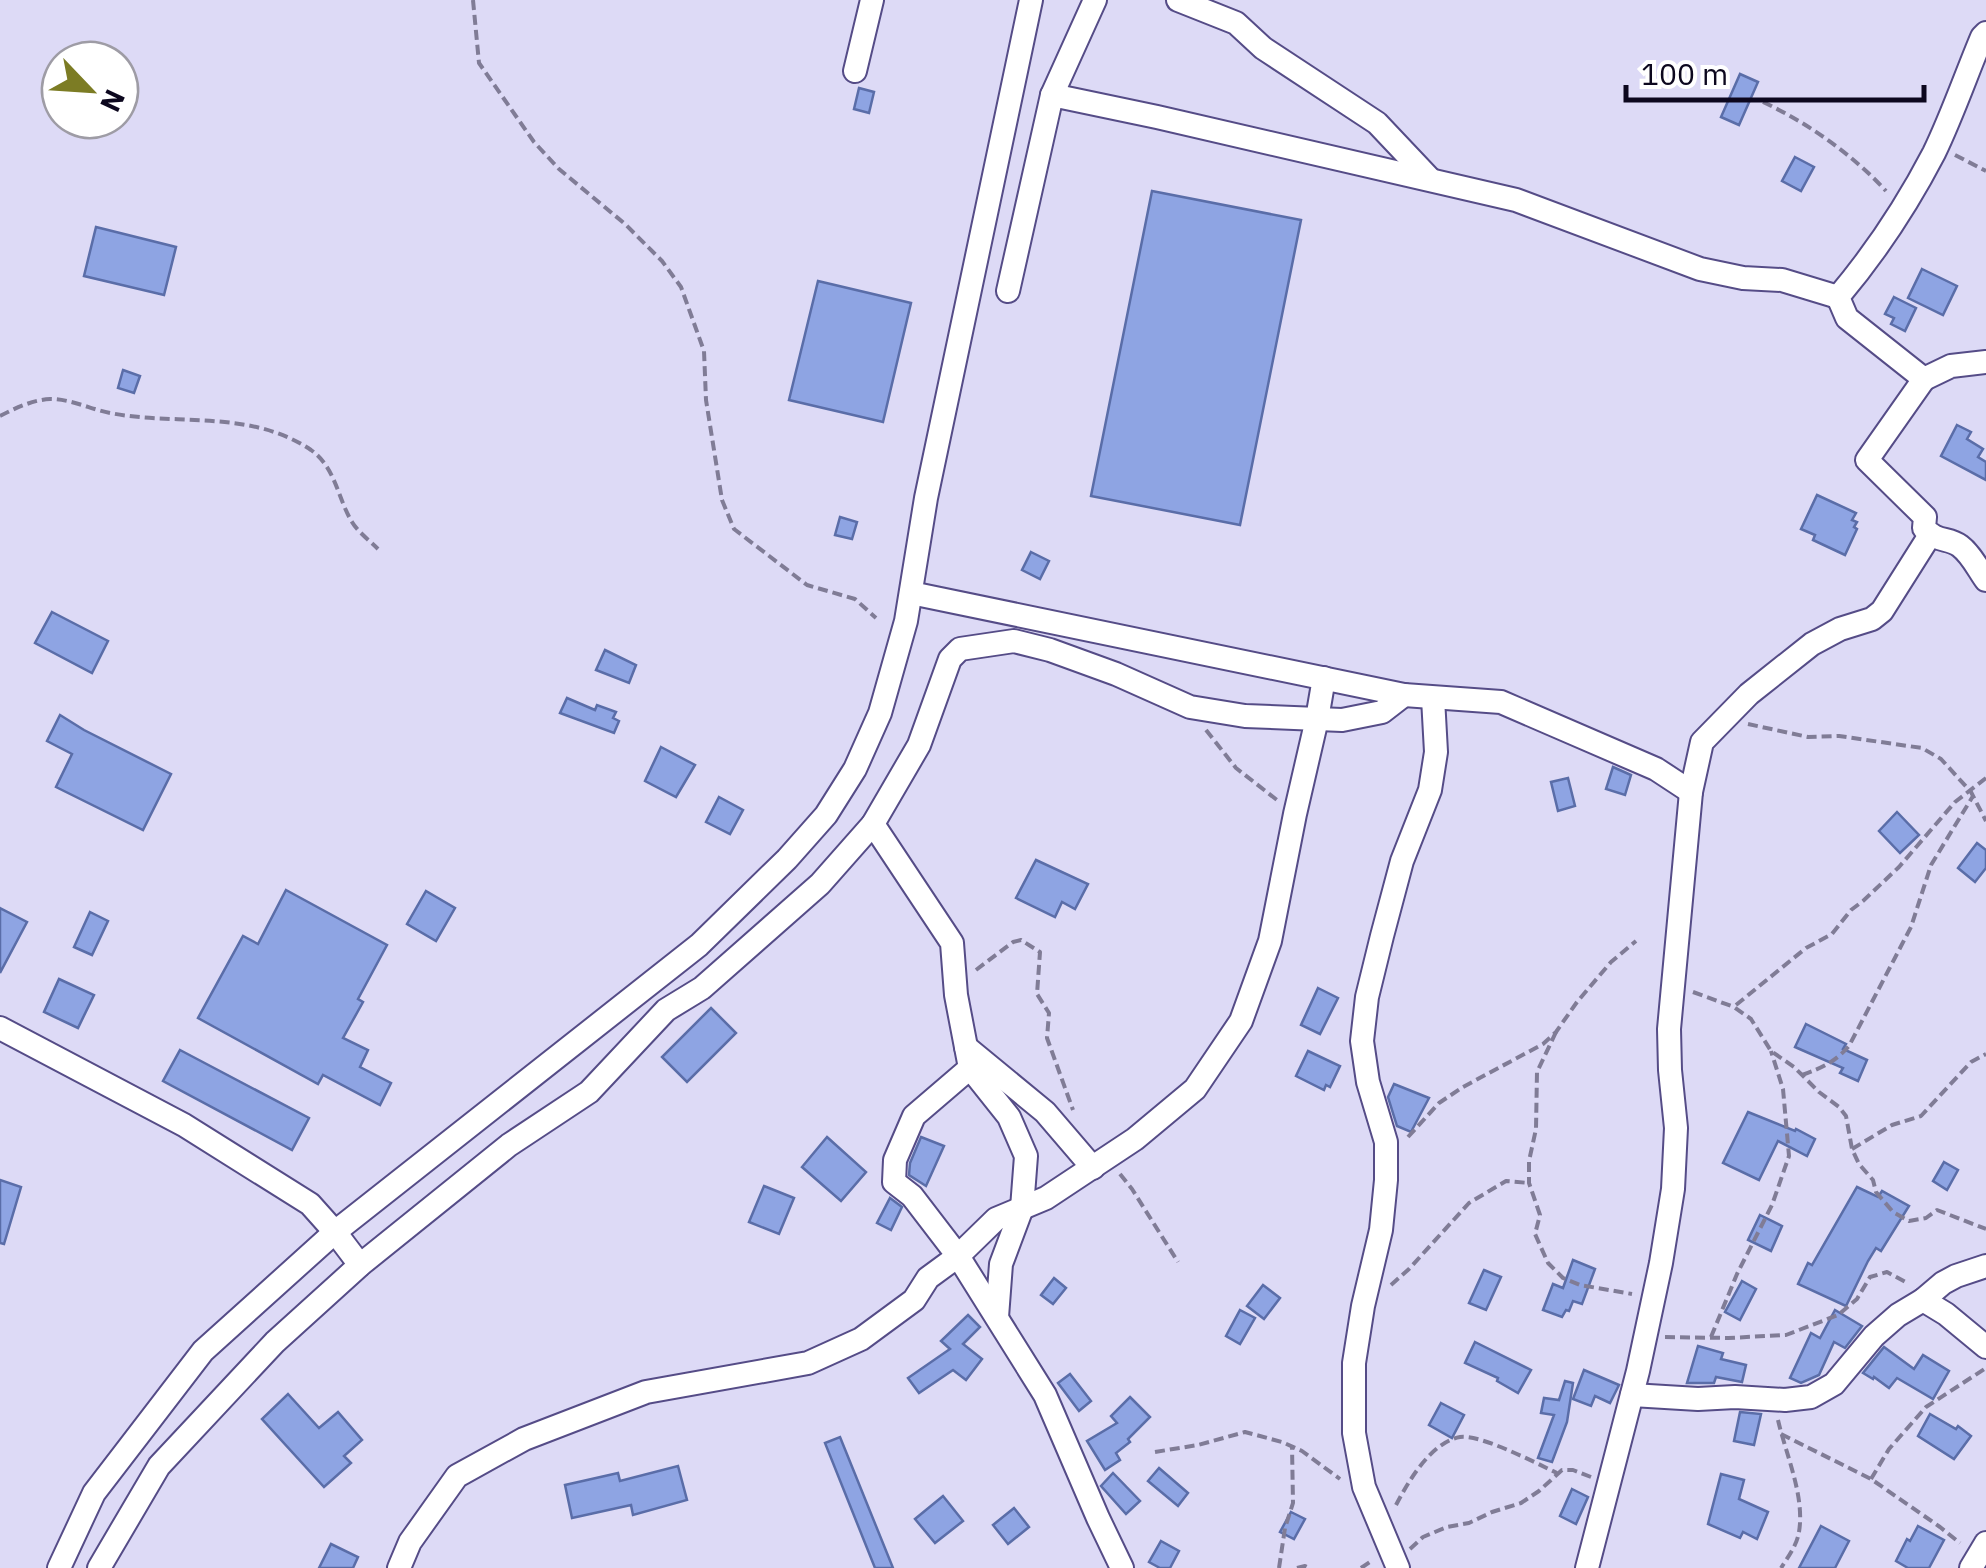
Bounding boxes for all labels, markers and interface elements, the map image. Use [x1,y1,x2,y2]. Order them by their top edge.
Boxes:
north arrow [40,40,140,140]
scale bar [1626,40,1924,102]
text: 100 m [1641,54,1728,93]
text: N [92,84,134,118]

